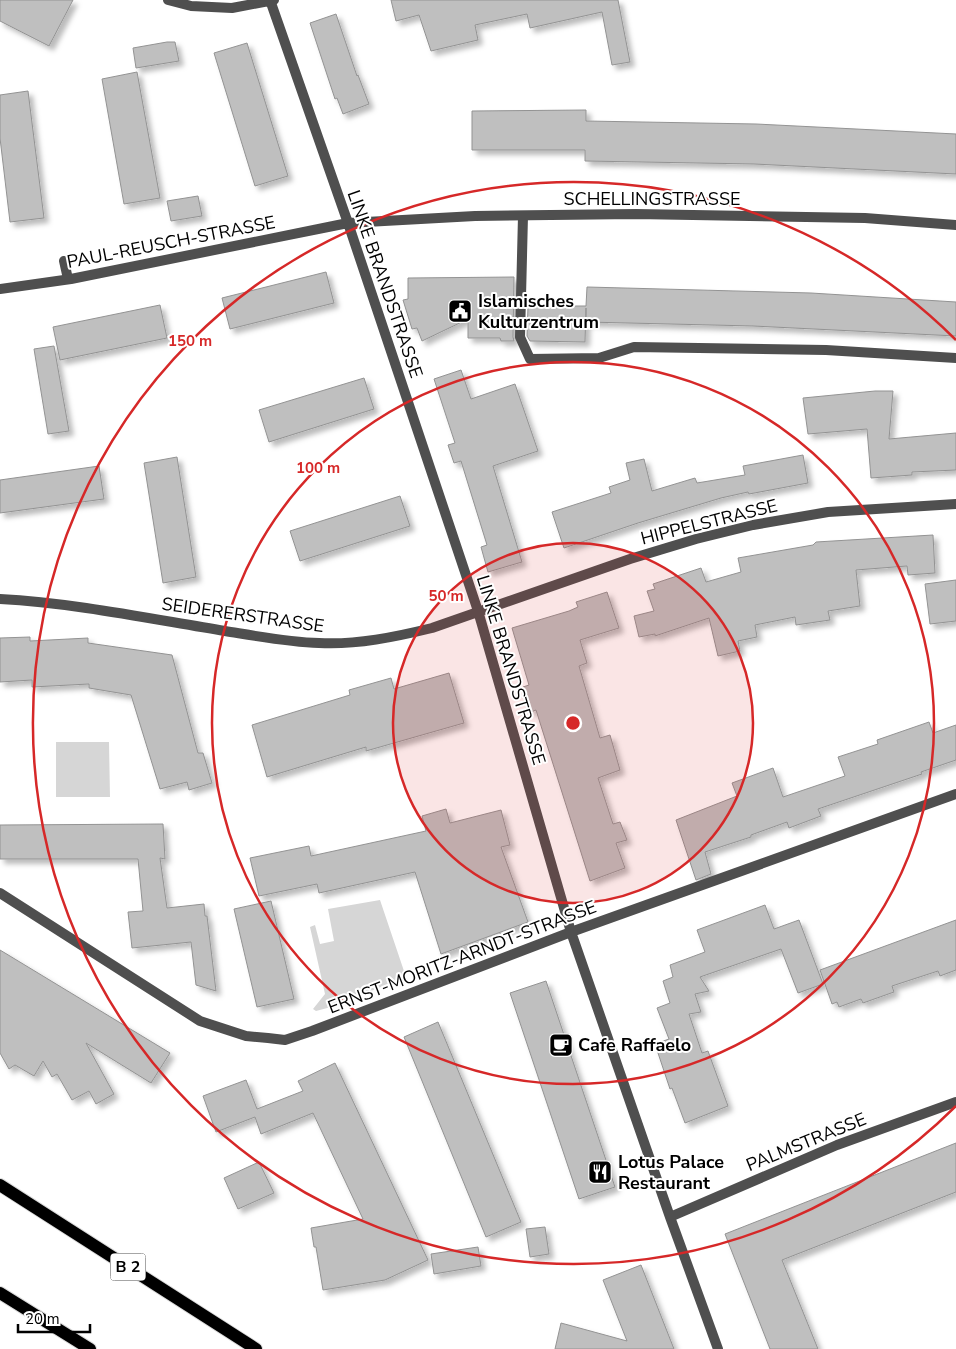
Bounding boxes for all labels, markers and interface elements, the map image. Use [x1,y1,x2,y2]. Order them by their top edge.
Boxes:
street label: LINKE BRANDSTRASSE [342,187,428,381]
street label: SCHELLINGSTRASSE [563,187,741,211]
street label: PAUL-REUSCH-STRASSE [65,210,277,274]
place label: Islamisches Kulturzentrum [478,289,599,334]
public building icon: Islamisches Kulturzentrum [447,298,473,324]
text: 150 m [168,331,212,351]
text: 100 m [296,458,340,478]
street label: HIPPELSTRASSE [638,493,780,551]
street label: LINKE BRANDSTRASSE [471,572,551,768]
text: 50 m [428,586,464,606]
street label: SEIDERERSTRASSE [160,592,326,638]
centre of rings [564,714,582,732]
street label: ERNST-MORITZ-ARNDT-STRASSE [324,895,600,1019]
cafe icon: Cafe Raffaelo [548,1032,574,1058]
place label: Cafe Raffaelo [578,1033,691,1057]
street label: PALMSTRASSE [742,1107,870,1177]
place label: Lotus Palace Restaurant [618,1150,724,1195]
restaurant icon: Lotus Palace Restaurant [587,1159,613,1185]
road number: B 2 [110,1254,146,1280]
scale bar [18,1302,90,1334]
text: 20 m [25,1309,60,1329]

